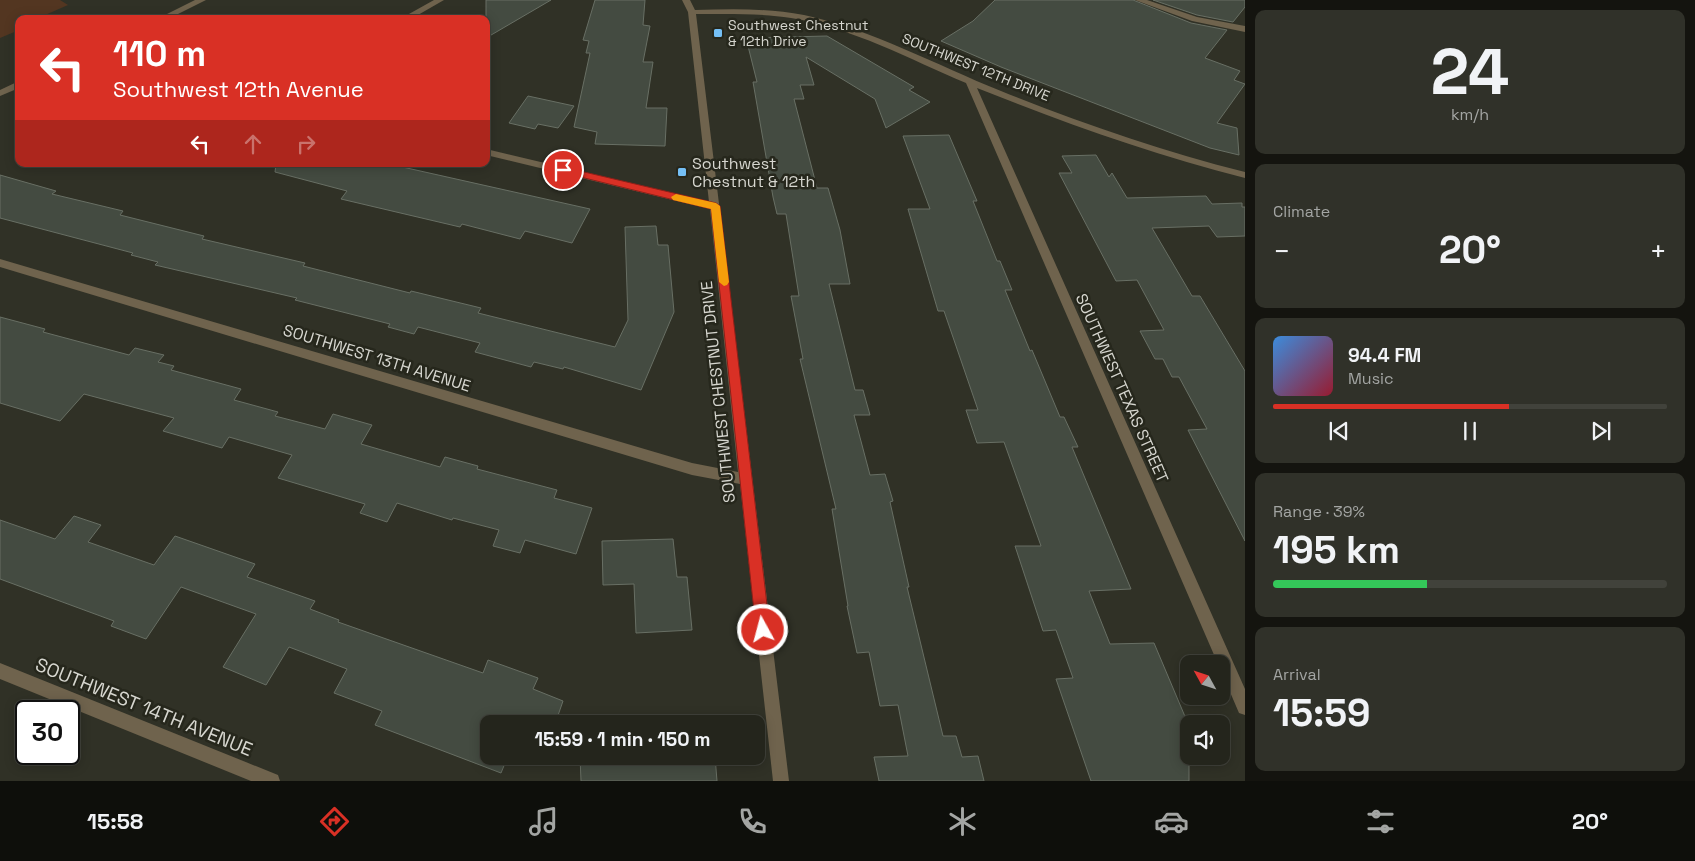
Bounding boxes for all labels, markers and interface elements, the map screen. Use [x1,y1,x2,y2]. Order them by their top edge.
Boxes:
place label: Southwest Chestnut & 12th Drive [728,16,868,50]
marker: Southwest Chestnut & 12th Drive [712,27,724,39]
street label: SOUTHWEST 12TH DRIVE [899,29,1053,105]
text: 24 [1431,30,1509,113]
text: 110 m [113,32,206,76]
icon: left [30,35,95,100]
text: Southwest 12th Avenue [113,75,364,103]
text: km/h [1451,104,1489,125]
icon: left [186,130,214,158]
icon: ahead [239,130,267,158]
icon: right [292,130,320,158]
pin [542,149,584,191]
place label: Southwest Chestnut & 12th [692,153,815,192]
icon: arrive [549,156,577,184]
marker: Southwest Chestnut & 12th [676,166,688,178]
text: Climate [1273,201,1330,222]
text: 20° [1439,226,1501,274]
text: − [1273,233,1290,269]
text: + [1650,233,1667,269]
street label: SOUTHWEST CHESTNUT DRIVE [696,280,740,504]
street label: SOUTHWEST TEXAS STREET [1071,290,1173,486]
street label: SOUTHWEST 13TH AVENUE [281,319,473,397]
text: 94.4 FM [1348,343,1421,368]
text: Music [1348,368,1394,389]
icon: previous [1325,417,1353,445]
icon: pause [1456,417,1484,445]
icon: next [1587,417,1615,445]
text: Range · 39% [1273,501,1365,522]
text: 195 km [1273,526,1400,574]
position arrow [736,603,788,655]
street label: SOUTHWEST 14TH AVENUE [32,652,256,762]
north arrow [1180,655,1230,705]
map controls [1180,655,1230,765]
text: Arrival [1273,664,1321,685]
text: 15:59 [1273,689,1371,737]
speed limit sign: 30 [15,700,80,765]
button: sound [1180,715,1230,765]
text: 15:59 · 1 min · 150 m [534,727,711,752]
icon: directions [317,804,352,839]
icon: music [526,804,561,839]
icon: phone [735,804,770,839]
icon: climate [945,804,980,839]
icon: car [1154,804,1189,839]
icon: filters [1363,804,1398,839]
text: 15:58 [87,807,143,835]
text: 20° [1572,807,1608,835]

